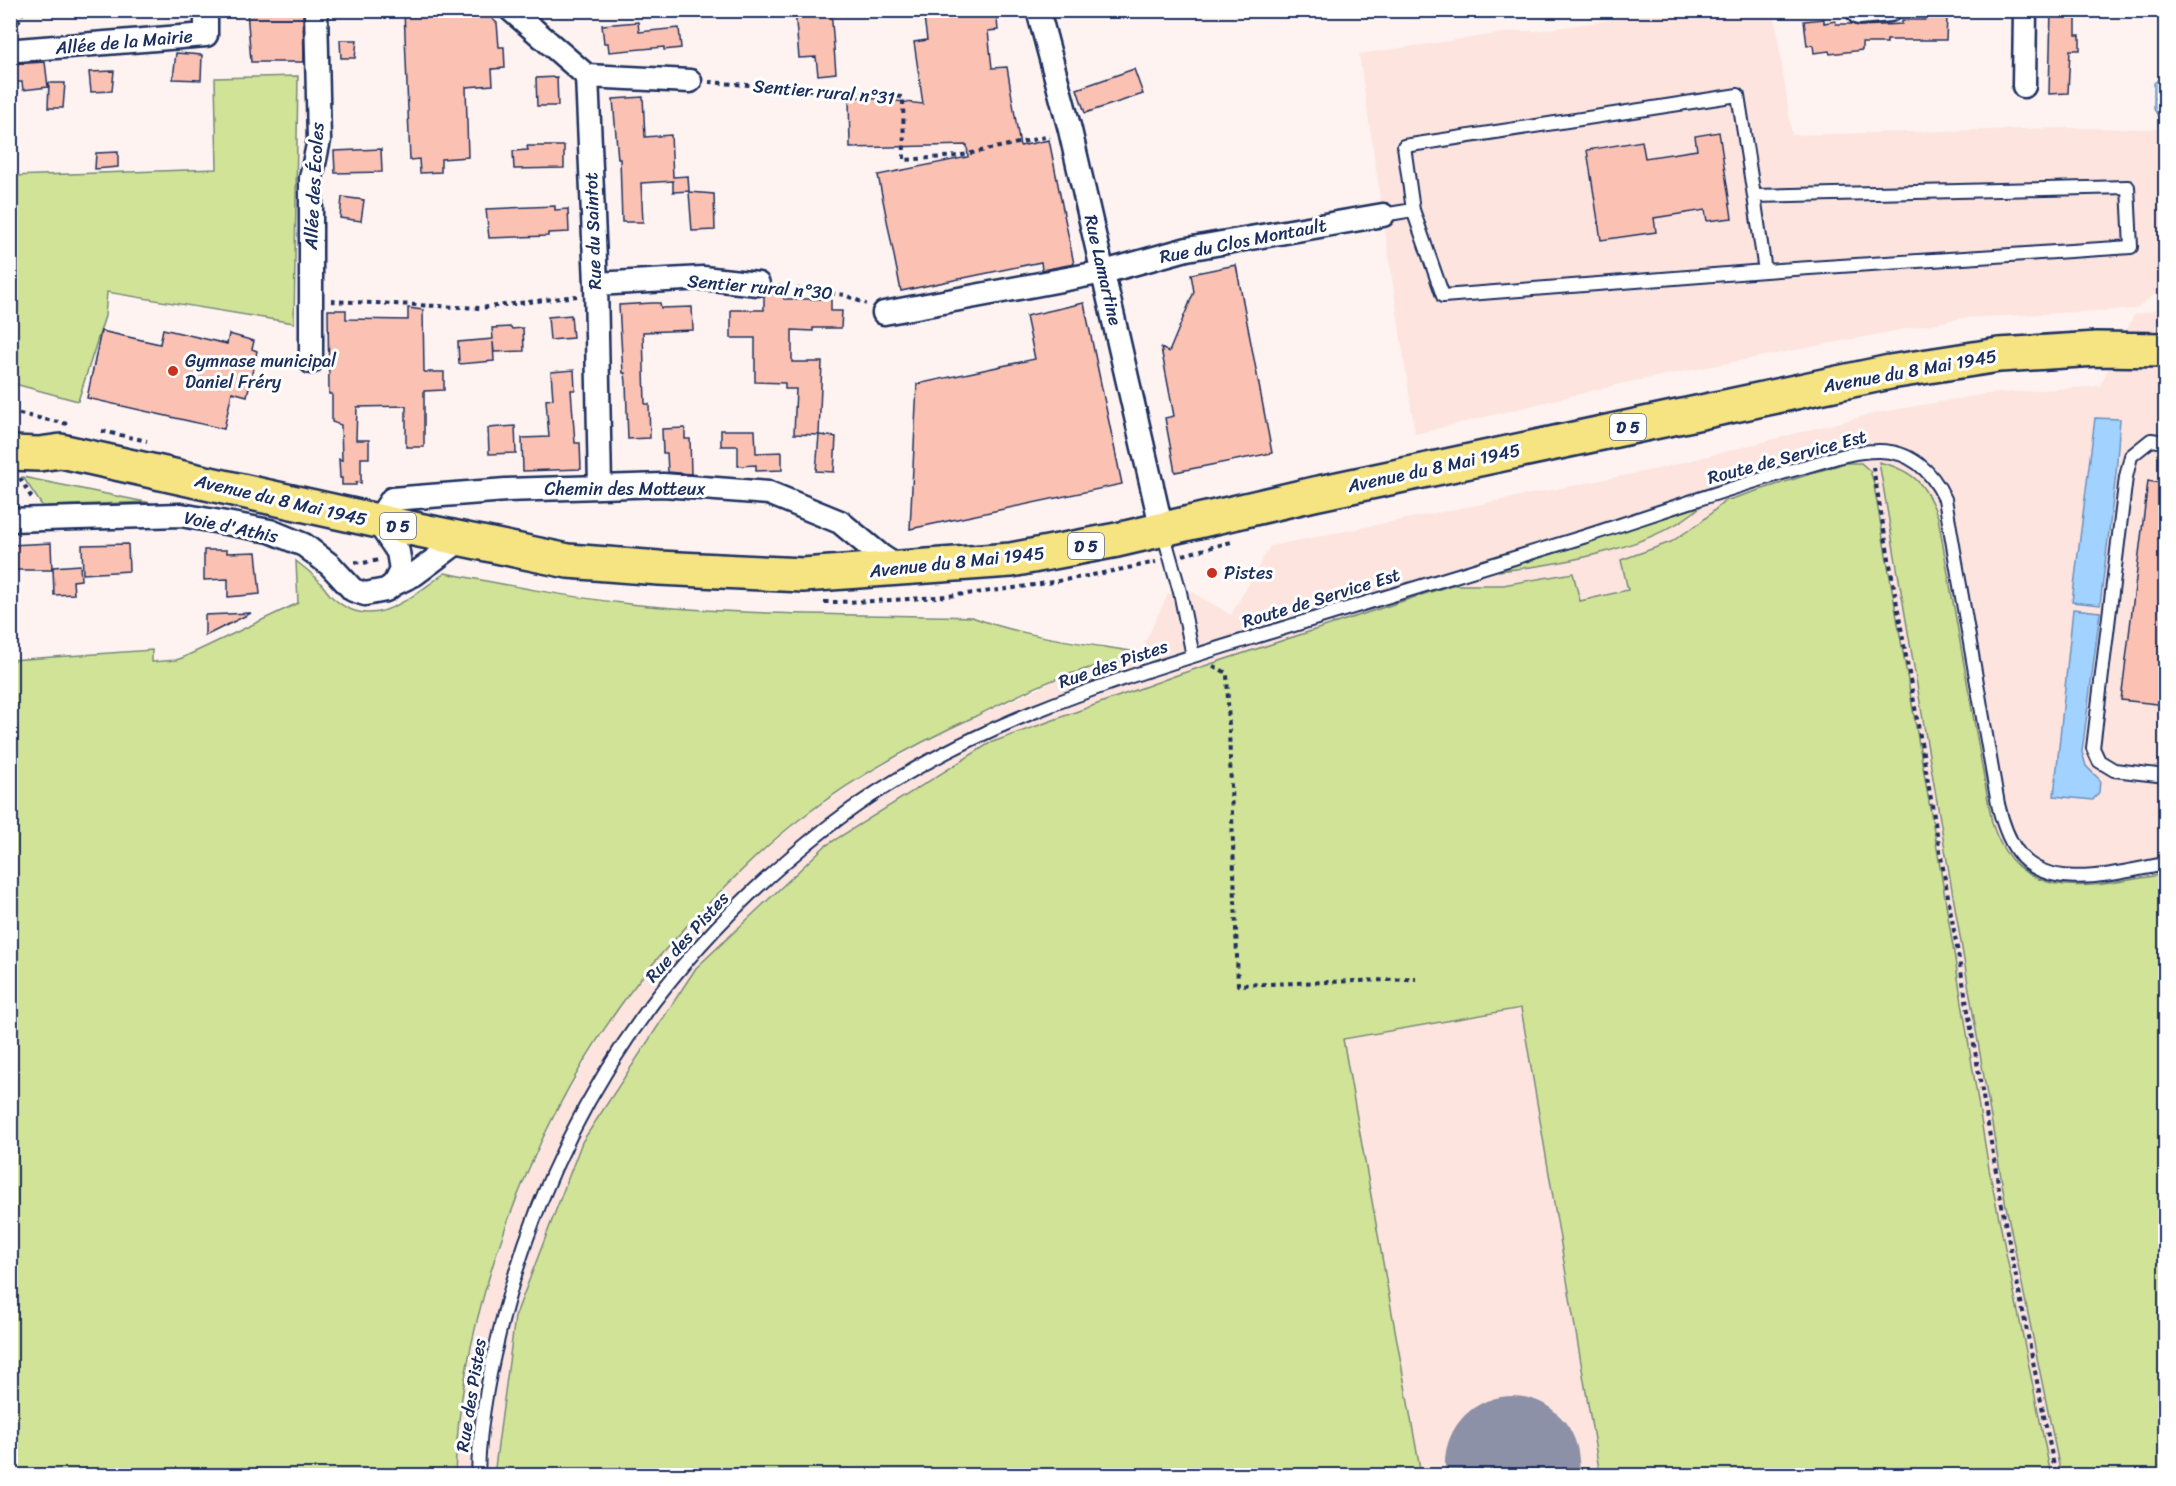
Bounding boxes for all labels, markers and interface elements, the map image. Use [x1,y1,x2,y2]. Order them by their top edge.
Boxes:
street label: Allée de la Mairie [53,20,194,64]
street label: Sentier rural n°31 [752,70,896,114]
street label: Allée des Écoles [295,121,333,251]
street label: Rue du Saintot [575,172,611,290]
street label: Rue du Clos Montault [1157,209,1329,273]
street label: Rue Lamartine [1075,211,1131,329]
street label: Sentier rural n°30 [686,265,834,309]
street label: Avenue du 8 Mai 1945 [1820,340,1999,402]
place label: Gymnase municipal Daniel Fréry [185,345,337,398]
marker: Gymnase municipal Daniel Fréry [166,364,180,378]
road number: D 5 [1610,414,1646,440]
street label: Route de Service Est [1704,420,1870,494]
street label: Avenue du 8 Mai 1945 [1344,434,1523,502]
street label: Avenue du 8 Mai 1945 [191,464,370,535]
street label: Chemin des Motteux [544,473,706,505]
street label: Voie d'Athis [181,501,282,553]
road number: D 5 [380,513,416,539]
road number: D 5 [1068,533,1104,559]
street label: Avenue du 8 Mai 1945 [867,537,1046,587]
place label: Pistes [1224,557,1273,589]
street label: Route de Service Est [1238,559,1404,637]
marker: Pistes [1205,566,1219,580]
street label: Rue des Pistes [1054,630,1173,698]
street label: Rue des Pistes [637,883,738,990]
street label: Rue des Pistes [446,1335,496,1454]

